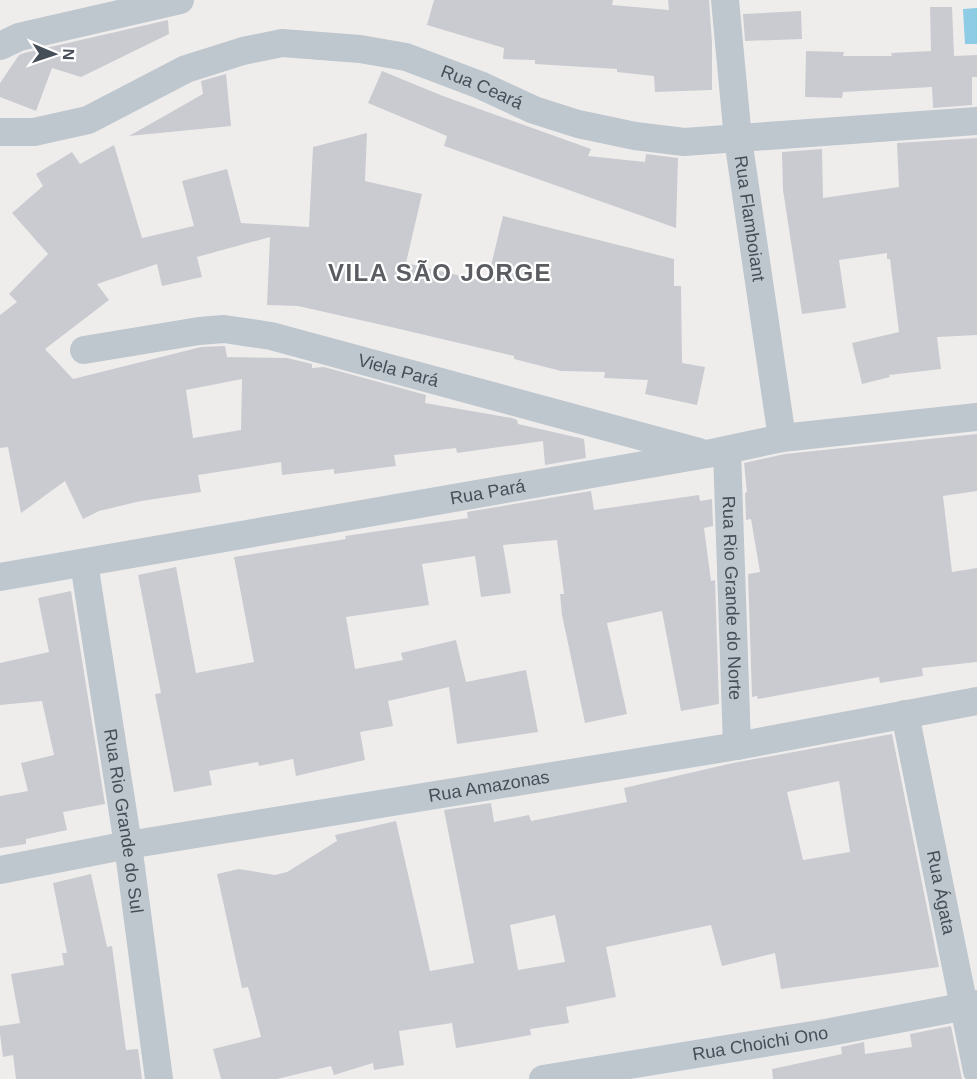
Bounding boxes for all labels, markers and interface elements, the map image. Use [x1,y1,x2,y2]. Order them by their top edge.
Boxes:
north arrow [24,24,84,84]
text: N [60,48,77,61]
street label: Rua Ceará [438,61,527,114]
street label: Rua Flamboiant [731,154,769,283]
district label: VILA SÃO JORGE [328,259,552,286]
street label: Viela Pará [356,350,442,391]
street label: Rua Pará [448,476,528,509]
street label: Rua Rio Grande do Norte [719,496,745,700]
street label: Rua Rio Grande do Sul [100,727,147,914]
street label: Rua Amazonas [427,767,551,806]
street label: Rua Ágata [923,849,959,937]
street label: Rua Choichi Ono [691,1023,829,1064]

